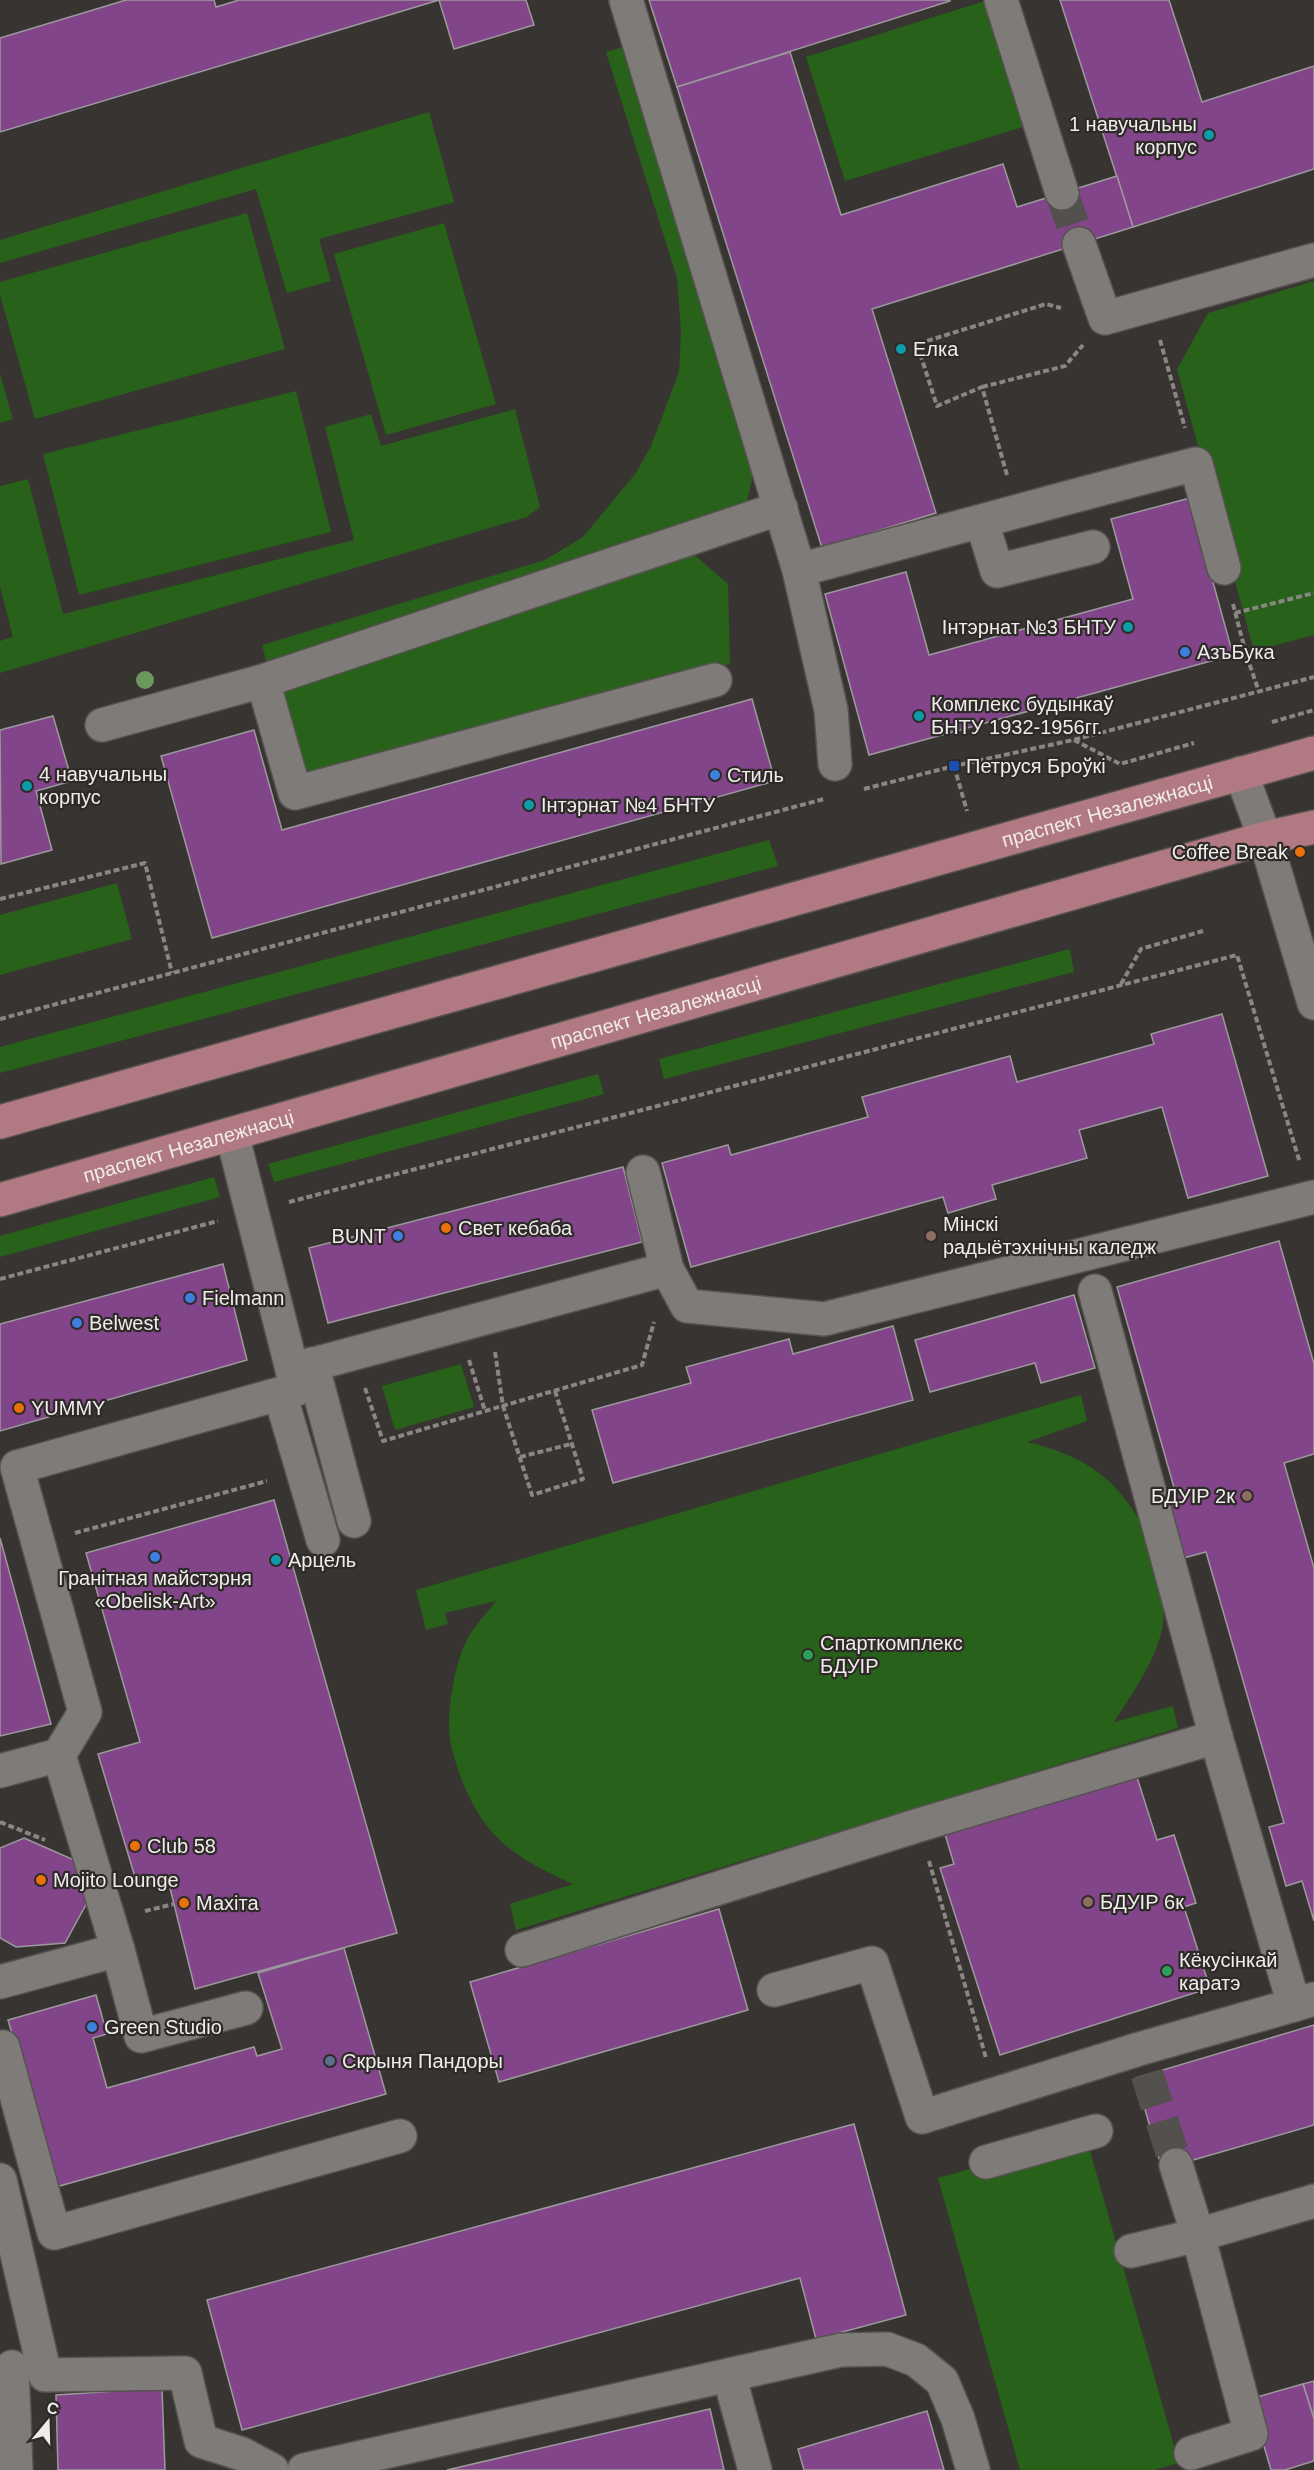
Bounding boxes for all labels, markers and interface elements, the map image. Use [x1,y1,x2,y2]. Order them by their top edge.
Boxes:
place label: 1 навучальны корпус [1069,113,1197,158]
marker: 1 навучальны корпус [1202,128,1216,142]
place label: Елка [913,338,959,360]
marker: Елка [894,342,908,356]
place label: Інтэрнат №3 БНТУ [942,616,1116,638]
marker: Інтэрнат №3 БНТУ [1121,620,1135,634]
place label: АзъБука [1197,641,1275,663]
marker: АзъБука [1178,645,1192,659]
place label: Комплекс будынкаў БНТУ 1932-1956гг. [931,693,1113,738]
marker: Комплекс будынкаў БНТУ 1932-1956гг. [912,709,926,723]
place label: Петруся Броўкі [966,755,1106,777]
marker: Петруся Броўкі [947,759,961,773]
place label: 4 навучальны корпус [39,763,167,808]
place label: Стиль [727,764,784,786]
marker: Стиль [708,768,722,782]
street label: праспект Незалежнасці [999,771,1215,851]
marker: 4 навучальны корпус [20,779,34,793]
place label: Інтэрнат №4 БНТУ [541,794,715,816]
marker: Інтэрнат №4 БНТУ [522,798,536,812]
place label: Coffee Break [1172,841,1289,863]
marker: Coffee Break [1293,845,1307,859]
street label: праспект Незалежнасці [548,972,764,1053]
street label: праспект Незалежнасці [80,1105,296,1187]
place label: Мінскі радыётэхнічны каледж [943,1213,1157,1258]
place label: Свет кебаба [458,1217,573,1239]
marker: Свет кебаба [439,1221,453,1235]
place label: BUNT [332,1225,386,1247]
marker: BUNT [391,1229,405,1243]
marker: Мінскі радыётэхнічны каледж [924,1229,938,1243]
place label: Fielmann [202,1287,284,1309]
marker: Fielmann [183,1291,197,1305]
place label: Belwest [89,1312,159,1334]
marker: Belwest [70,1316,84,1330]
place label: YUMMY [31,1397,105,1419]
marker: YUMMY [12,1401,26,1415]
place label: БДУІР 2к [1151,1485,1235,1507]
marker: БДУІР 2к [1240,1489,1254,1503]
place label: Арцель [288,1549,356,1571]
marker: Гранітная майстэрня «Obelisk-Art» [148,1550,162,1564]
marker: Арцель [269,1553,283,1567]
place label: Гранітная майстэрня «Obelisk-Art» [58,1567,252,1612]
place label: Спарткомплекс БДУІР [820,1632,963,1677]
marker: Спарткомплекс БДУІР [801,1648,815,1662]
place label: Club 58 [147,1835,216,1857]
marker: Club 58 [128,1839,142,1853]
place label: Mojito Lounge [53,1869,179,1891]
marker: Mojito Lounge [34,1873,48,1887]
place label: БДУІР 6к [1100,1891,1184,1913]
place label: Махіта [196,1892,259,1914]
marker: БДУІР 6к [1081,1895,1095,1909]
marker: Махіта [177,1896,191,1910]
place label: Кёкусінкай каратэ [1179,1949,1278,1994]
marker: Кёкусінкай каратэ [1160,1964,1174,1978]
place label: Green Studio [104,2016,222,2038]
marker: Green Studio [85,2020,99,2034]
place label: Скрыня Пандоры [342,2050,503,2072]
marker: Скрыня Пандоры [323,2054,337,2068]
north arrow [18,2392,78,2452]
text: С [44,2398,61,2418]

